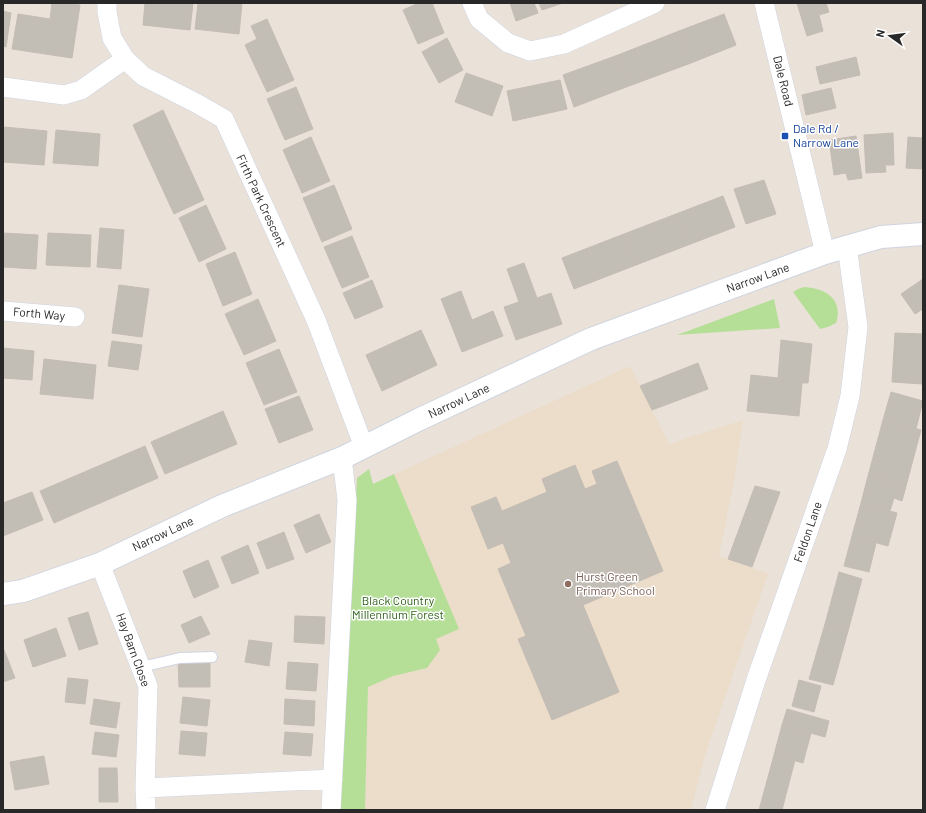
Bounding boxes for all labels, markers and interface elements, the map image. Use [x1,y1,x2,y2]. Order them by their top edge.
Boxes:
north arrow [870,16,910,56]
text: N [873,28,887,39]
street label: Dale Road [771,54,797,107]
place label: Dale Rd / Narrow Lane [793,121,859,149]
marker: Dale Rd / Narrow Lane [780,131,790,141]
street label: Firth Park Crescent [234,152,290,249]
street label: Narrow Lane [724,259,791,295]
street label: Forth Way [12,304,66,322]
street label: Narrow Lane [426,380,491,420]
street label: Feldon Lane [790,500,824,564]
street label: Narrow Lane [130,513,195,553]
place label: Hurst Green Primary School [576,569,655,597]
marker: Hurst Green Primary School [563,579,573,589]
park label: Black Country Millennium Forest [352,593,444,621]
street label: Hay Barn Close [114,611,154,688]

